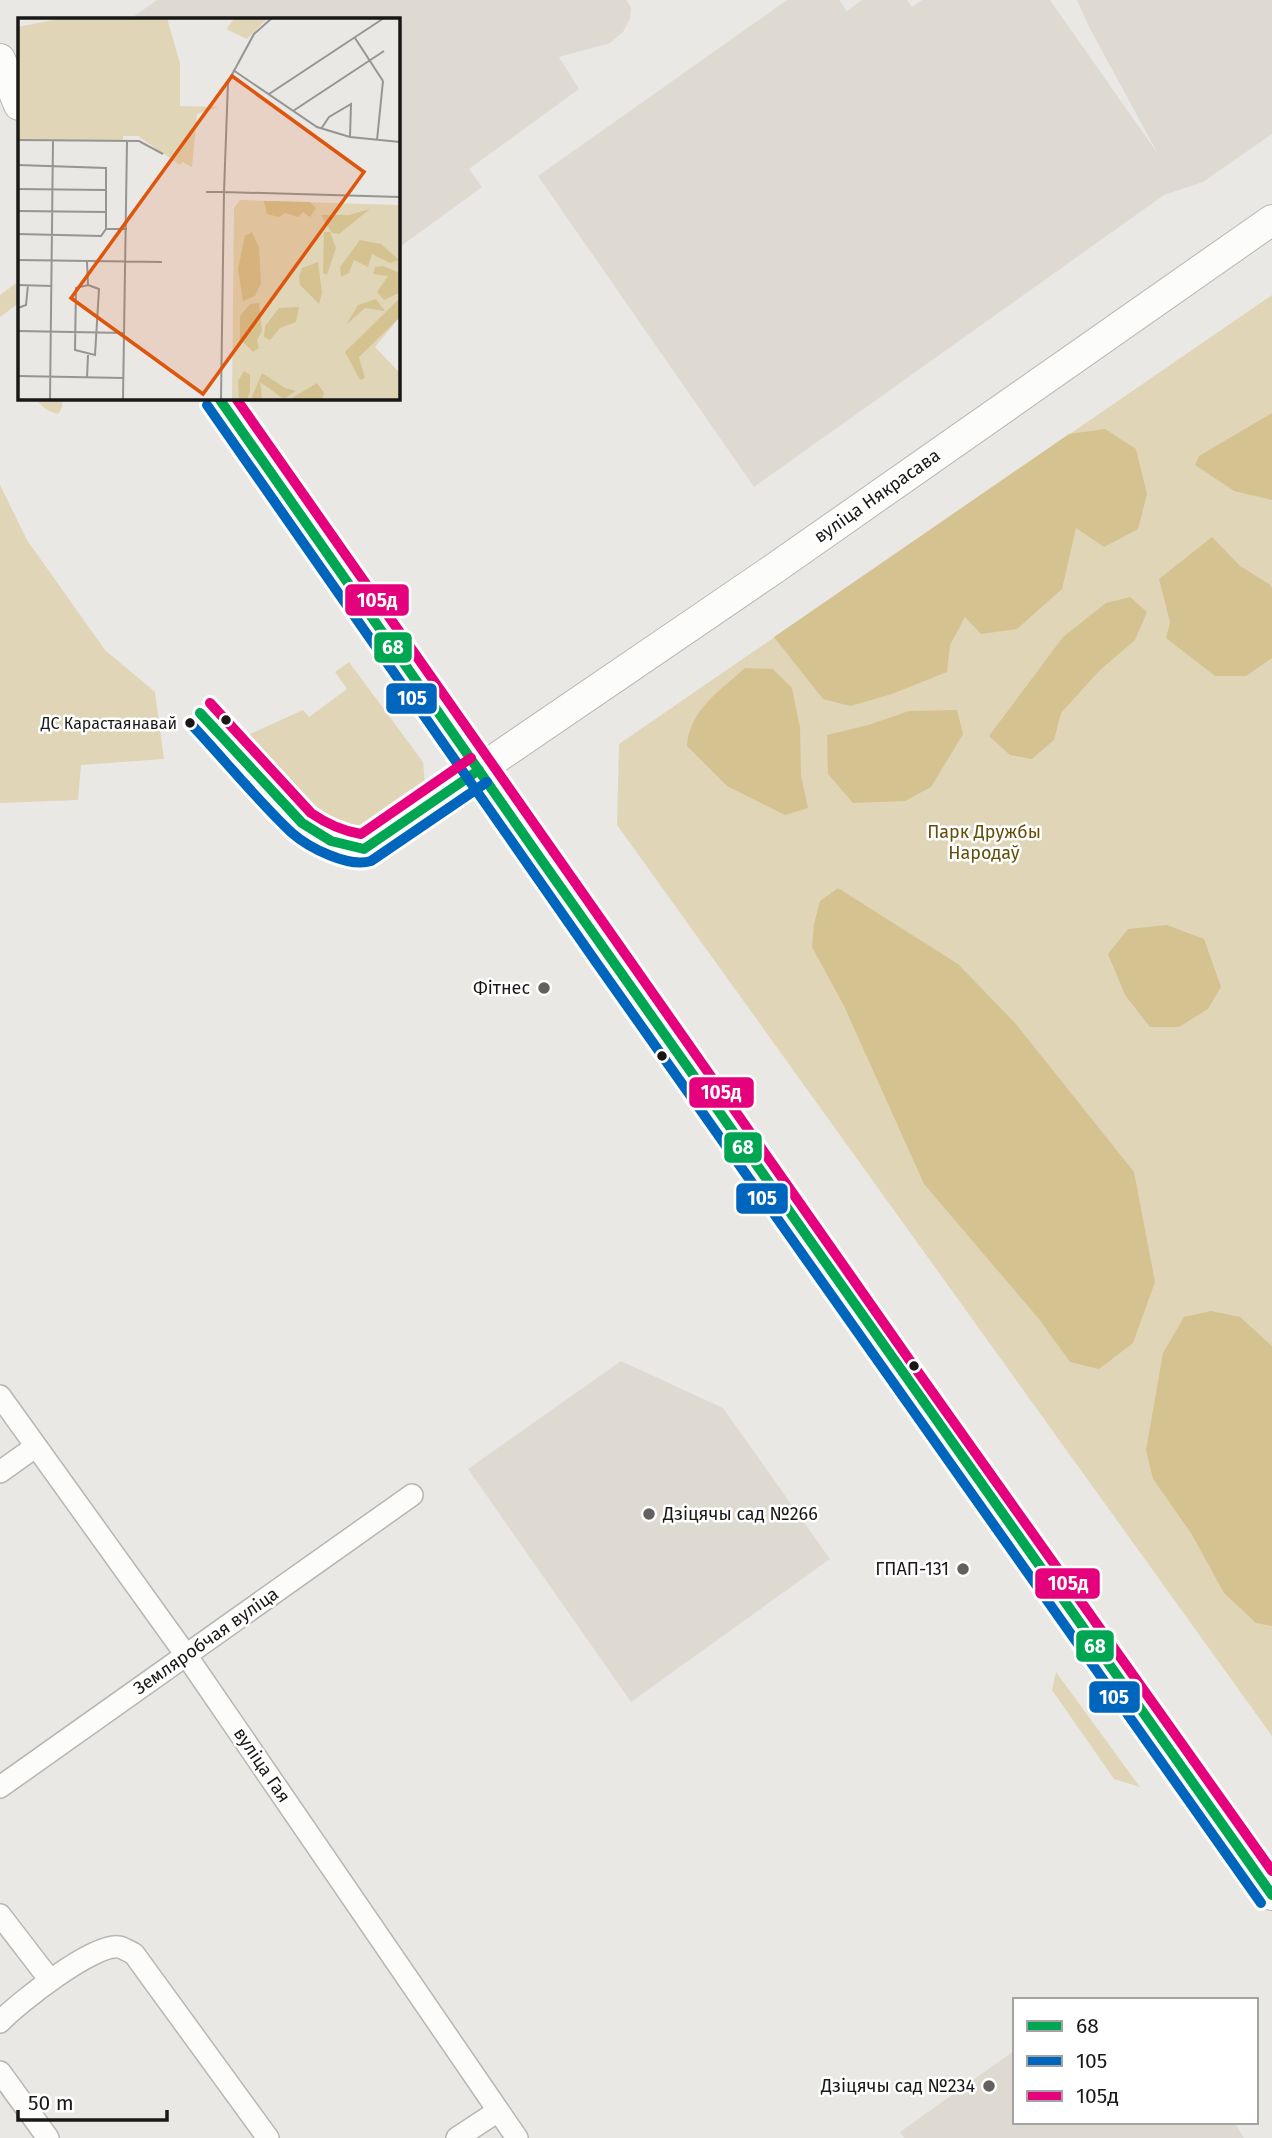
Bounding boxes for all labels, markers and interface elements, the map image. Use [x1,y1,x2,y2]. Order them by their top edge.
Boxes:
inset map [18,18,399,399]
street label: вуліца Някрасава [810,444,944,548]
line badge: 105д [344,583,410,617]
text: 105д [357,589,398,612]
line badge: 68 [373,631,413,664]
text: 68 [382,636,404,659]
line badge: 105 [385,682,438,715]
text: 105 [397,687,427,710]
unlabelled marker [219,713,233,727]
place label: ДС Карастаянавай [40,714,177,733]
marker: ДС Карастаянавай [183,716,197,730]
park label: Парк Дружбы Народаў [927,821,1041,864]
place label: Фітнес [473,977,530,999]
marker: Фітнес [536,980,552,996]
unlabelled marker [655,1049,669,1063]
line badge: 105д [688,1076,755,1109]
text: 105д [701,1081,742,1104]
line badge: 68 [723,1131,763,1164]
text: 68 [732,1136,754,1159]
line badge: 105 [735,1182,789,1215]
text: 105 [747,1187,777,1210]
unlabelled marker [907,1359,921,1373]
place label: Дзіцячы сад №266 [662,1503,818,1525]
marker: Дзіцячы сад №266 [641,1506,657,1522]
place label: ГПАП-131 [875,1558,949,1580]
marker: ГПАП-131 [955,1561,971,1577]
line badge: 105д [1034,1567,1101,1600]
text: 105д [1048,1572,1089,1595]
street label: Земляробчая вуліца [129,1583,283,1699]
line badge: 68 [1075,1629,1115,1663]
text: 68 [1084,1635,1106,1658]
line badge: 105 [1088,1680,1141,1714]
text: 105 [1099,1686,1129,1709]
street label: вуліца Гая [229,1723,295,1807]
legend [1013,1998,1258,2124]
text: 68 [1076,2013,1099,2039]
text: 105 [1076,2048,1107,2074]
place label: Дзіцячы сад №234 [820,2075,975,2097]
scale bar [18,2078,166,2122]
marker: Дзіцячы сад №234 [981,2078,997,2094]
text: 105д [1076,2083,1119,2109]
text: 50 m [28,2090,74,2116]

